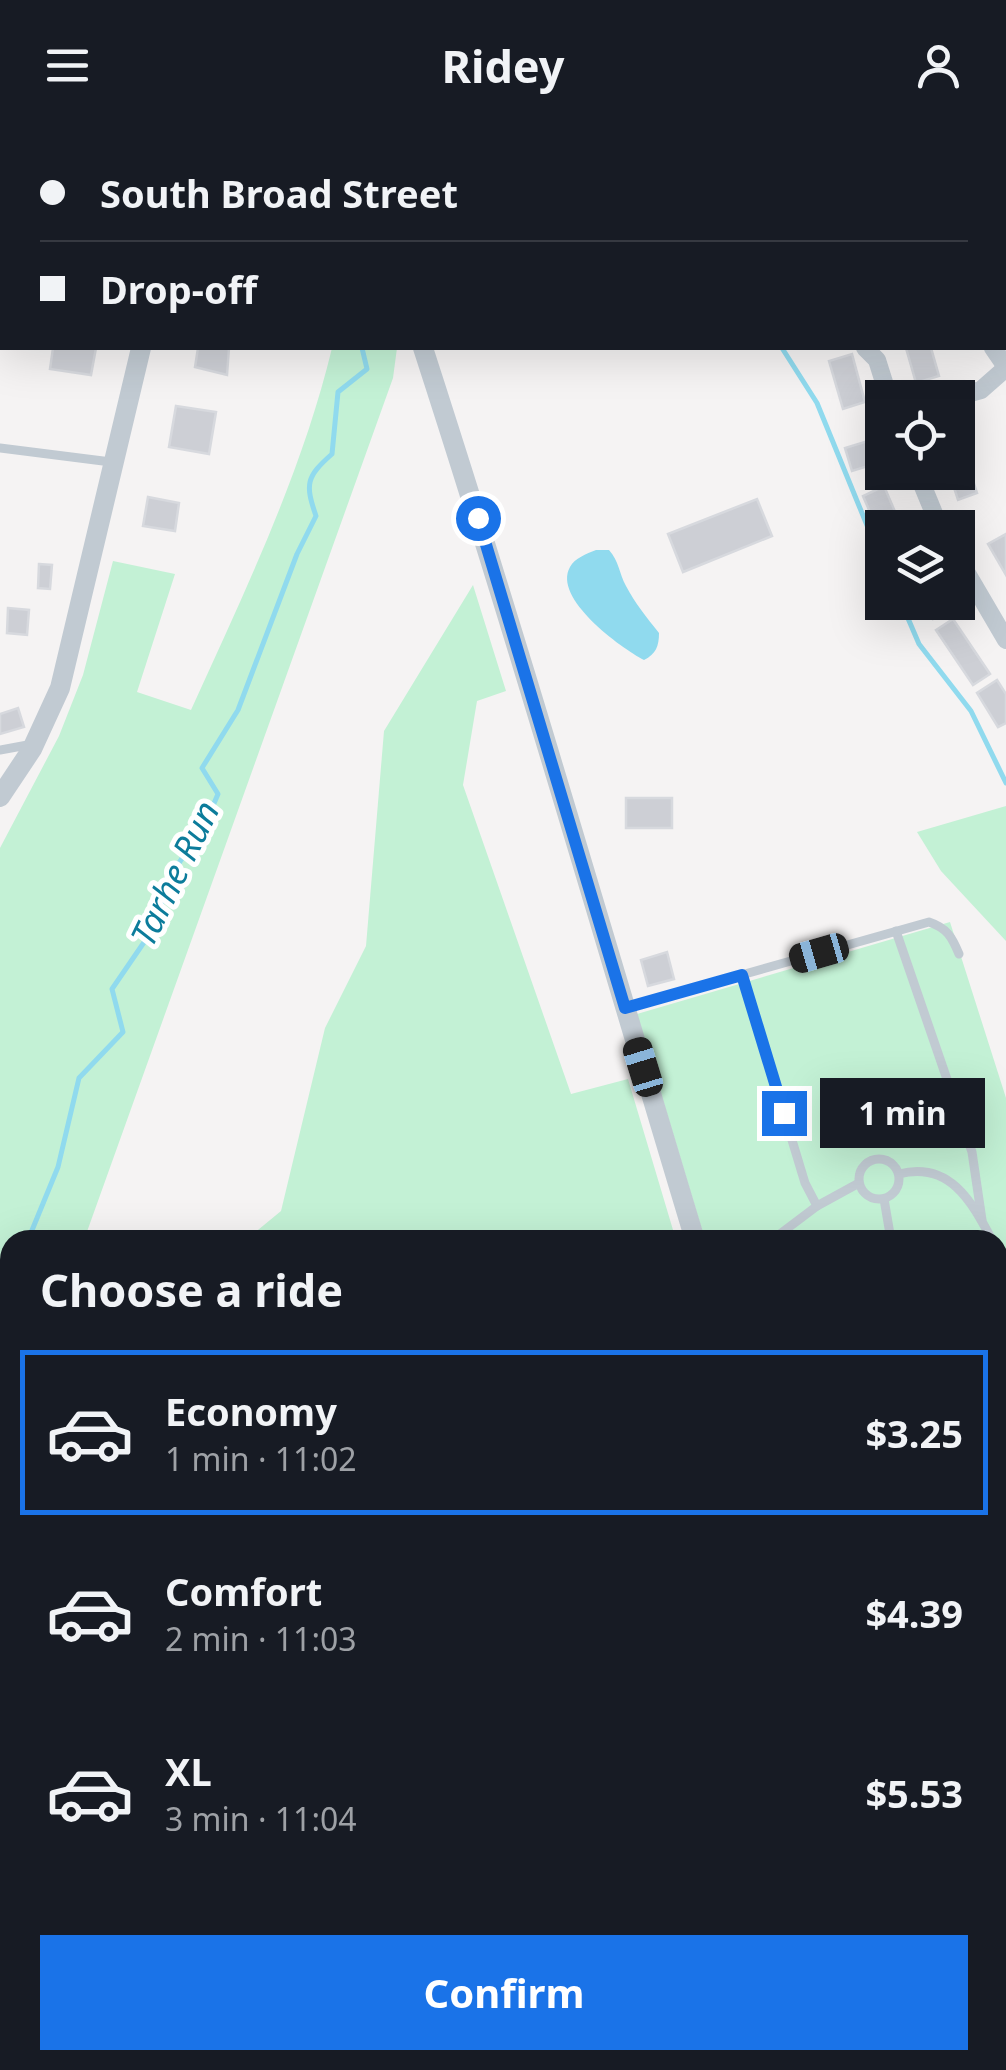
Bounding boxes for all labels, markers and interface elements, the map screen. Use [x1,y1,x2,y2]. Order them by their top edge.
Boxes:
text: Ridey [441,35,565,96]
icon: menu [40,38,95,93]
icon: person [911,38,966,93]
text: South Broad Street [100,167,458,219]
text: Drop-off [100,263,257,315]
map controls [865,380,975,620]
button: locate [865,380,975,490]
route start [456,496,501,541]
button: layers [865,510,975,620]
water label: Tarhe Run [119,793,229,953]
car [786,930,852,976]
car [620,1034,666,1100]
callout: 1 min [819,1078,984,1148]
route end [762,1091,807,1136]
text: 1 min [858,1091,947,1134]
text: Choose a ride [40,1259,343,1320]
text: Economy [165,1385,337,1437]
icon: car [45,1388,135,1478]
text: $3.25 [865,1407,963,1459]
text: 1 min · 11:02 [165,1437,357,1480]
text: Comfort [165,1565,322,1617]
icon: car [45,1568,135,1658]
text: $4.39 [865,1587,963,1639]
text: 2 min · 11:03 [165,1617,357,1660]
text: XL [165,1745,212,1797]
icon: car [45,1748,135,1838]
text: $5.53 [865,1767,963,1819]
text: 3 min · 11:04 [165,1797,357,1840]
button: Confirm [40,1935,968,2050]

